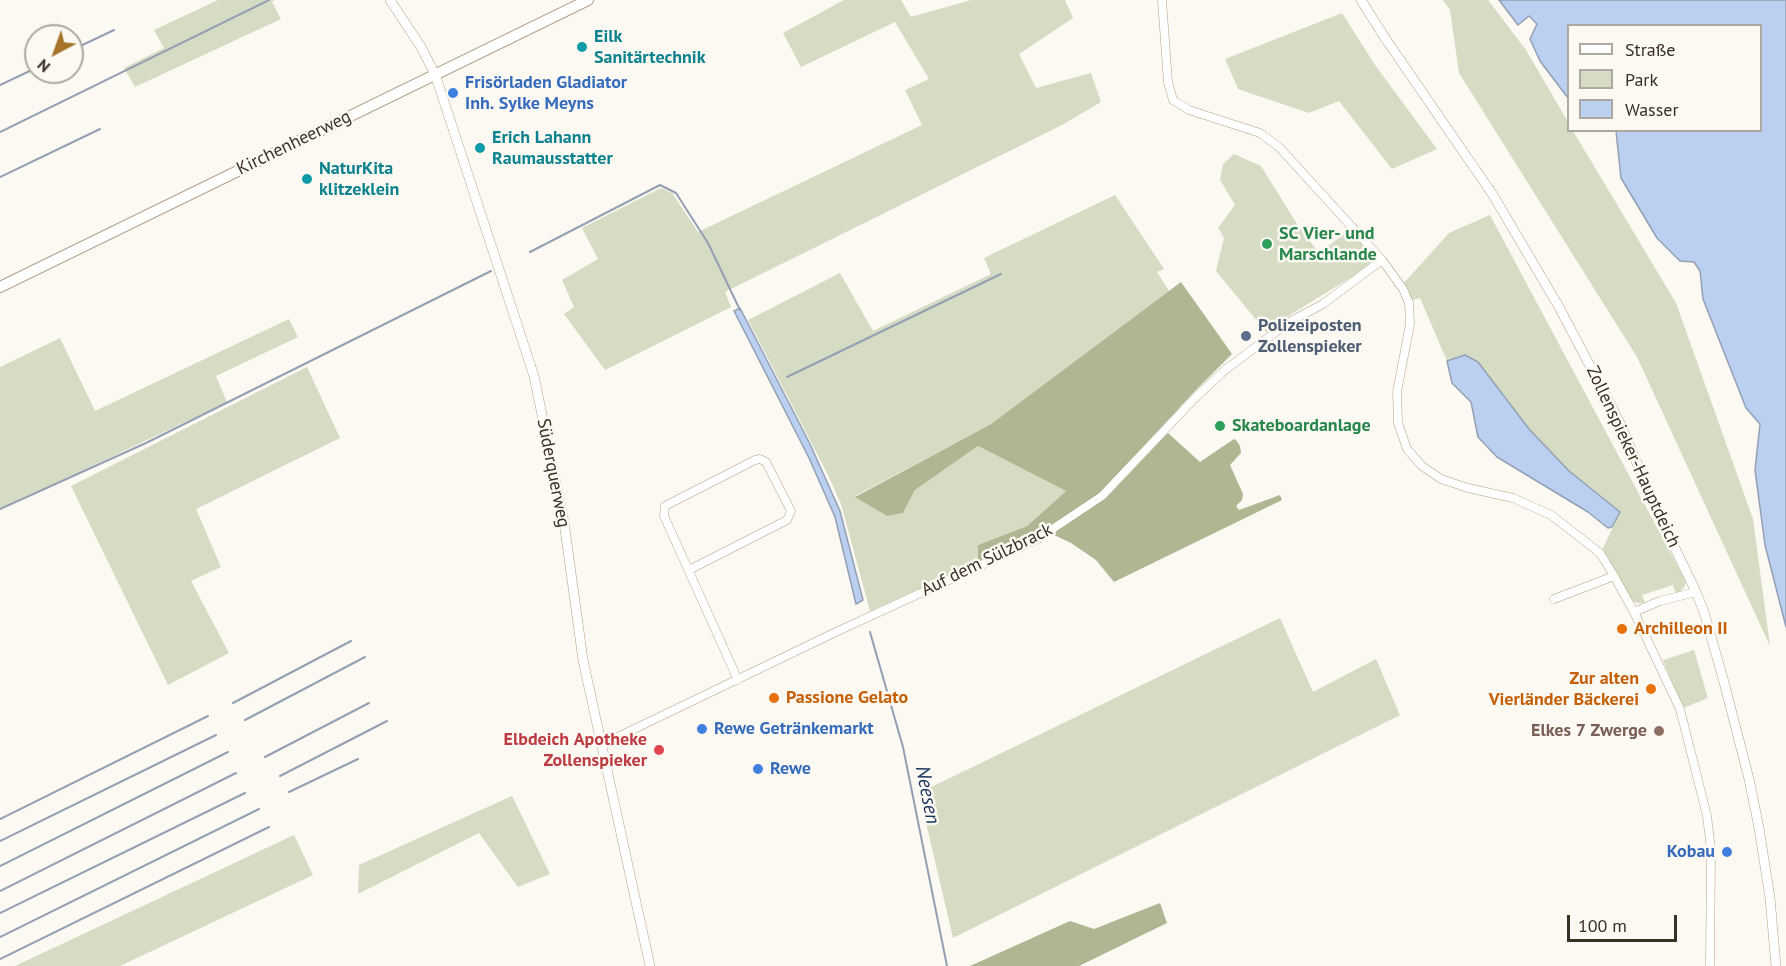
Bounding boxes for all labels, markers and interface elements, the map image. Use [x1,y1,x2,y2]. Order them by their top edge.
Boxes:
north arrow [24,24,84,84]
legend [1567,24,1762,132]
place label: Eilk Sanitärtechnik [594,26,706,68]
text: Straße [1625,38,1676,61]
marker: Eilk Sanitärtechnik [575,40,589,54]
text: N [33,55,54,77]
text: Park [1625,68,1658,91]
place label: Frisörladen Gladiator Inh. Sylke Meyns [465,72,627,115]
marker: Frisörladen Gladiator Inh. Sylke Meyns [446,86,460,100]
text: Wasser [1625,98,1679,121]
street label: Kirchenheerweg [233,106,355,180]
place label: Erich Lahann Raumausstatter [492,127,613,170]
marker: Erich Lahann Raumausstatter [473,141,487,155]
place label: NaturKita klitzeklein [319,158,399,201]
marker: NaturKita klitzeklein [300,172,314,186]
place label: SC Vier- und Marschlande [1279,223,1377,266]
marker: SC Vier- und Marschlande [1260,237,1274,251]
place label: Polizeiposten Zollenspieker [1258,315,1362,358]
marker: Polizeiposten Zollenspieker [1239,329,1253,343]
street label: Zollenspieker-Hauptdeich [1581,363,1685,551]
place label: Skateboardanlage [1232,415,1371,437]
street label: Süderquerweg [532,417,574,529]
marker: Skateboardanlage [1213,419,1227,433]
street label: Auf dem Sülzbrack [918,519,1056,601]
place label: Archilleon II [1634,618,1728,640]
marker: Archilleon II [1615,622,1629,636]
place label: Zur alten Vierländer Bäckerei [1489,668,1639,710]
marker: Zur alten Vierländer Bäckerei [1644,682,1658,696]
place label: Passione Gelato [786,687,908,709]
marker: Passione Gelato [767,691,781,705]
place label: Rewe Getränkemarkt [714,718,874,740]
place label: Elkes 7 Zwerge [1531,720,1647,742]
marker: Rewe Getränkemarkt [695,722,709,736]
marker: Elkes 7 Zwerge [1652,724,1666,738]
place label: Elbdeich Apotheke Zollenspieker [504,729,647,771]
marker: Elbdeich Apotheke Zollenspieker [652,743,666,757]
place label: Rewe [770,758,811,780]
marker: Rewe [751,762,765,776]
water label: Neesen [910,764,944,826]
place label: Kobau [1667,841,1715,863]
marker: Kobau [1720,845,1734,859]
scale bar [1570,903,1680,941]
text: 100 m [1578,914,1627,937]

